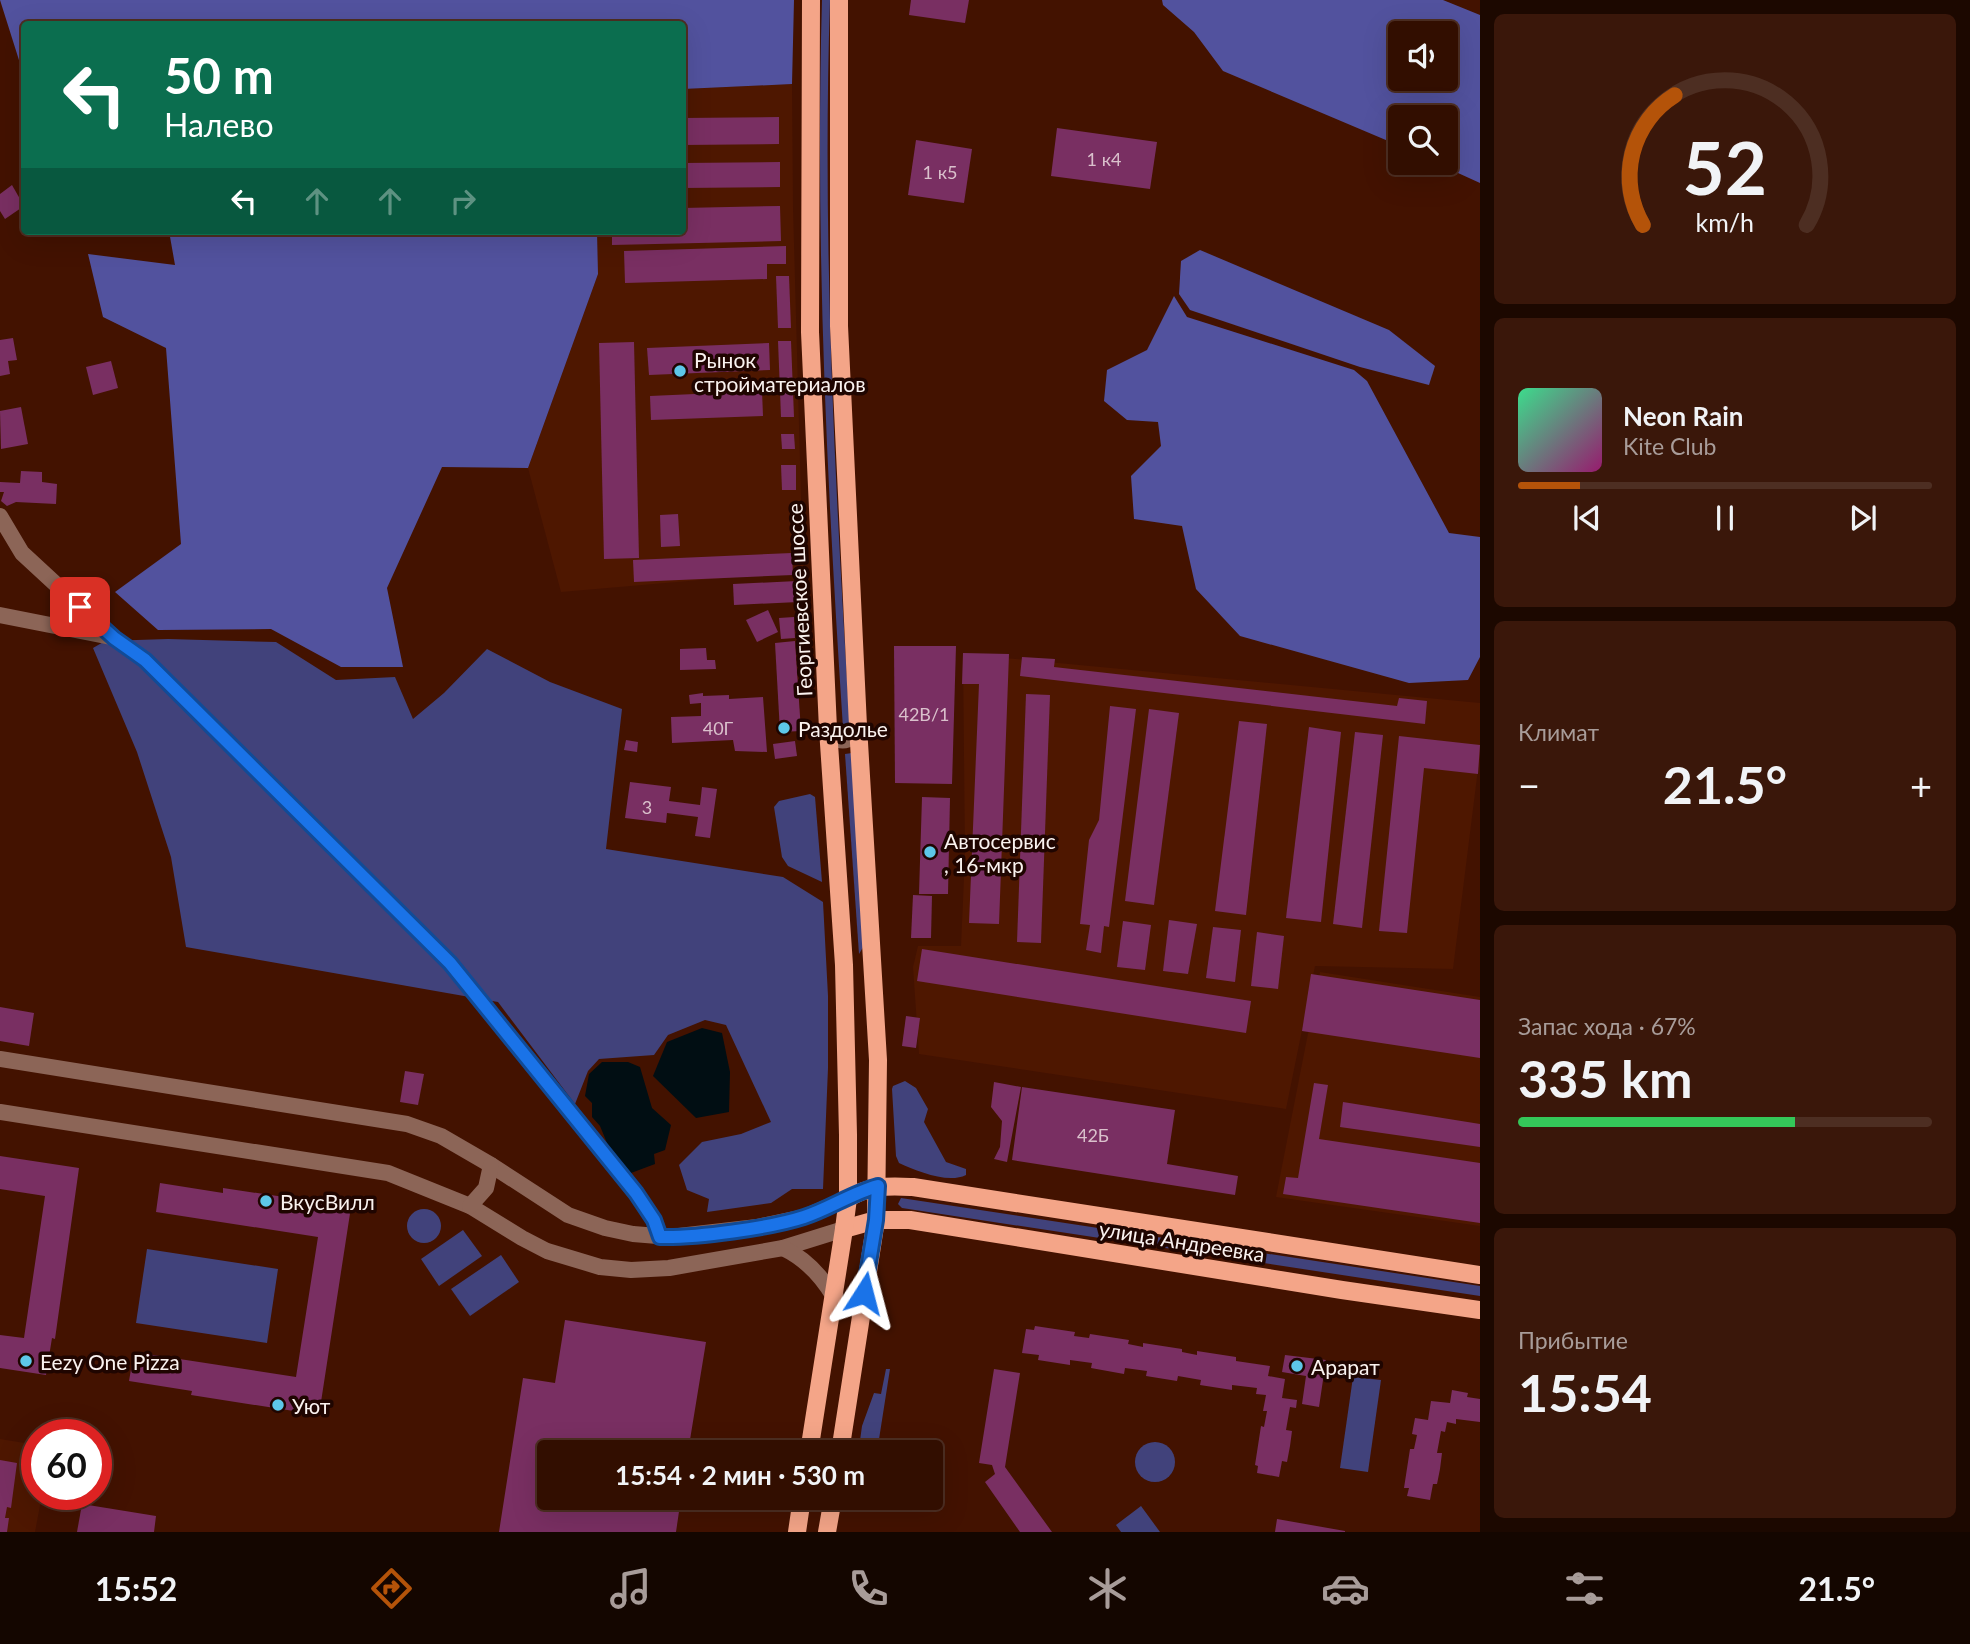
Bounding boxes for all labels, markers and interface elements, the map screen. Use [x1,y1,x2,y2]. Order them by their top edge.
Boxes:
map controls [1388,21,1458,175]
button: sound [1388,21,1458,91]
text: 50 m [164,46,274,104]
icon: left [49,49,140,140]
text: Налево [164,105,274,144]
button: search [1388,105,1458,175]
text: 52 [1683,123,1767,211]
house number: 1 к4 [1087,148,1121,170]
house number: 1 к5 [923,161,957,183]
icon: left [225,182,263,220]
icon: ahead [298,182,336,220]
icon: ahead [371,182,409,220]
icon: right [444,182,482,220]
text: km/h [1696,207,1754,237]
place label: Рынок стройматериалов [694,347,866,396]
marker: Рынок стройматериалов [672,363,688,379]
text: Neon Rain [1623,400,1743,432]
text: Kite Club [1623,432,1716,460]
icon: previous [1568,499,1606,537]
icon: pause [1706,499,1744,537]
icon: next [1844,499,1882,537]
street label: Георгиевское шоссе [781,503,817,697]
pin [50,577,110,637]
icon: arrive [61,588,99,626]
house number: 42В/1 [898,703,950,725]
place label: Раздолье [798,716,888,741]
house number: 40Г [703,717,734,739]
text: Климат [1518,718,1599,746]
marker: Раздолье [776,720,792,736]
text: 21.5° [1663,753,1787,815]
text: − [1518,762,1540,808]
text: + [1910,762,1932,808]
house number: 3 [642,796,652,818]
place label: Автосервис , 16-мкр [944,828,1056,877]
marker: Автосервис , 16-мкр [922,844,938,860]
text: Запас хода · 67% [1518,1012,1696,1040]
text: 335 km [1518,1047,1692,1109]
house number: 42Б [1077,1124,1109,1146]
place label: ВкусВилл [280,1189,375,1214]
marker: ВкусВилл [258,1193,274,1209]
street label: улица Андреевка [1097,1216,1267,1266]
position arrow [827,1256,901,1330]
text: Прибытие [1518,1326,1628,1354]
place label: Eezy One Pizza [40,1349,180,1374]
marker: Eezy One Pizza [18,1353,34,1369]
place label: Арарат [1311,1354,1380,1379]
marker: Арарат [1289,1358,1305,1374]
text: 15:54 [1518,1361,1652,1423]
place label: Уют [292,1393,331,1418]
marker: Уют [270,1397,286,1413]
speed limit sign: 60 [21,1419,112,1510]
text: 15:54 · 2 мин · 530 m [615,1459,865,1491]
icon: directions [367,1564,416,1613]
icon: music [606,1564,655,1613]
icon: phone [844,1564,893,1613]
icon: climate [1083,1564,1132,1613]
icon: car [1321,1564,1370,1613]
icon: filters [1560,1564,1609,1613]
text: 15:52 [95,1569,177,1608]
text: 21.5° [1799,1569,1875,1608]

